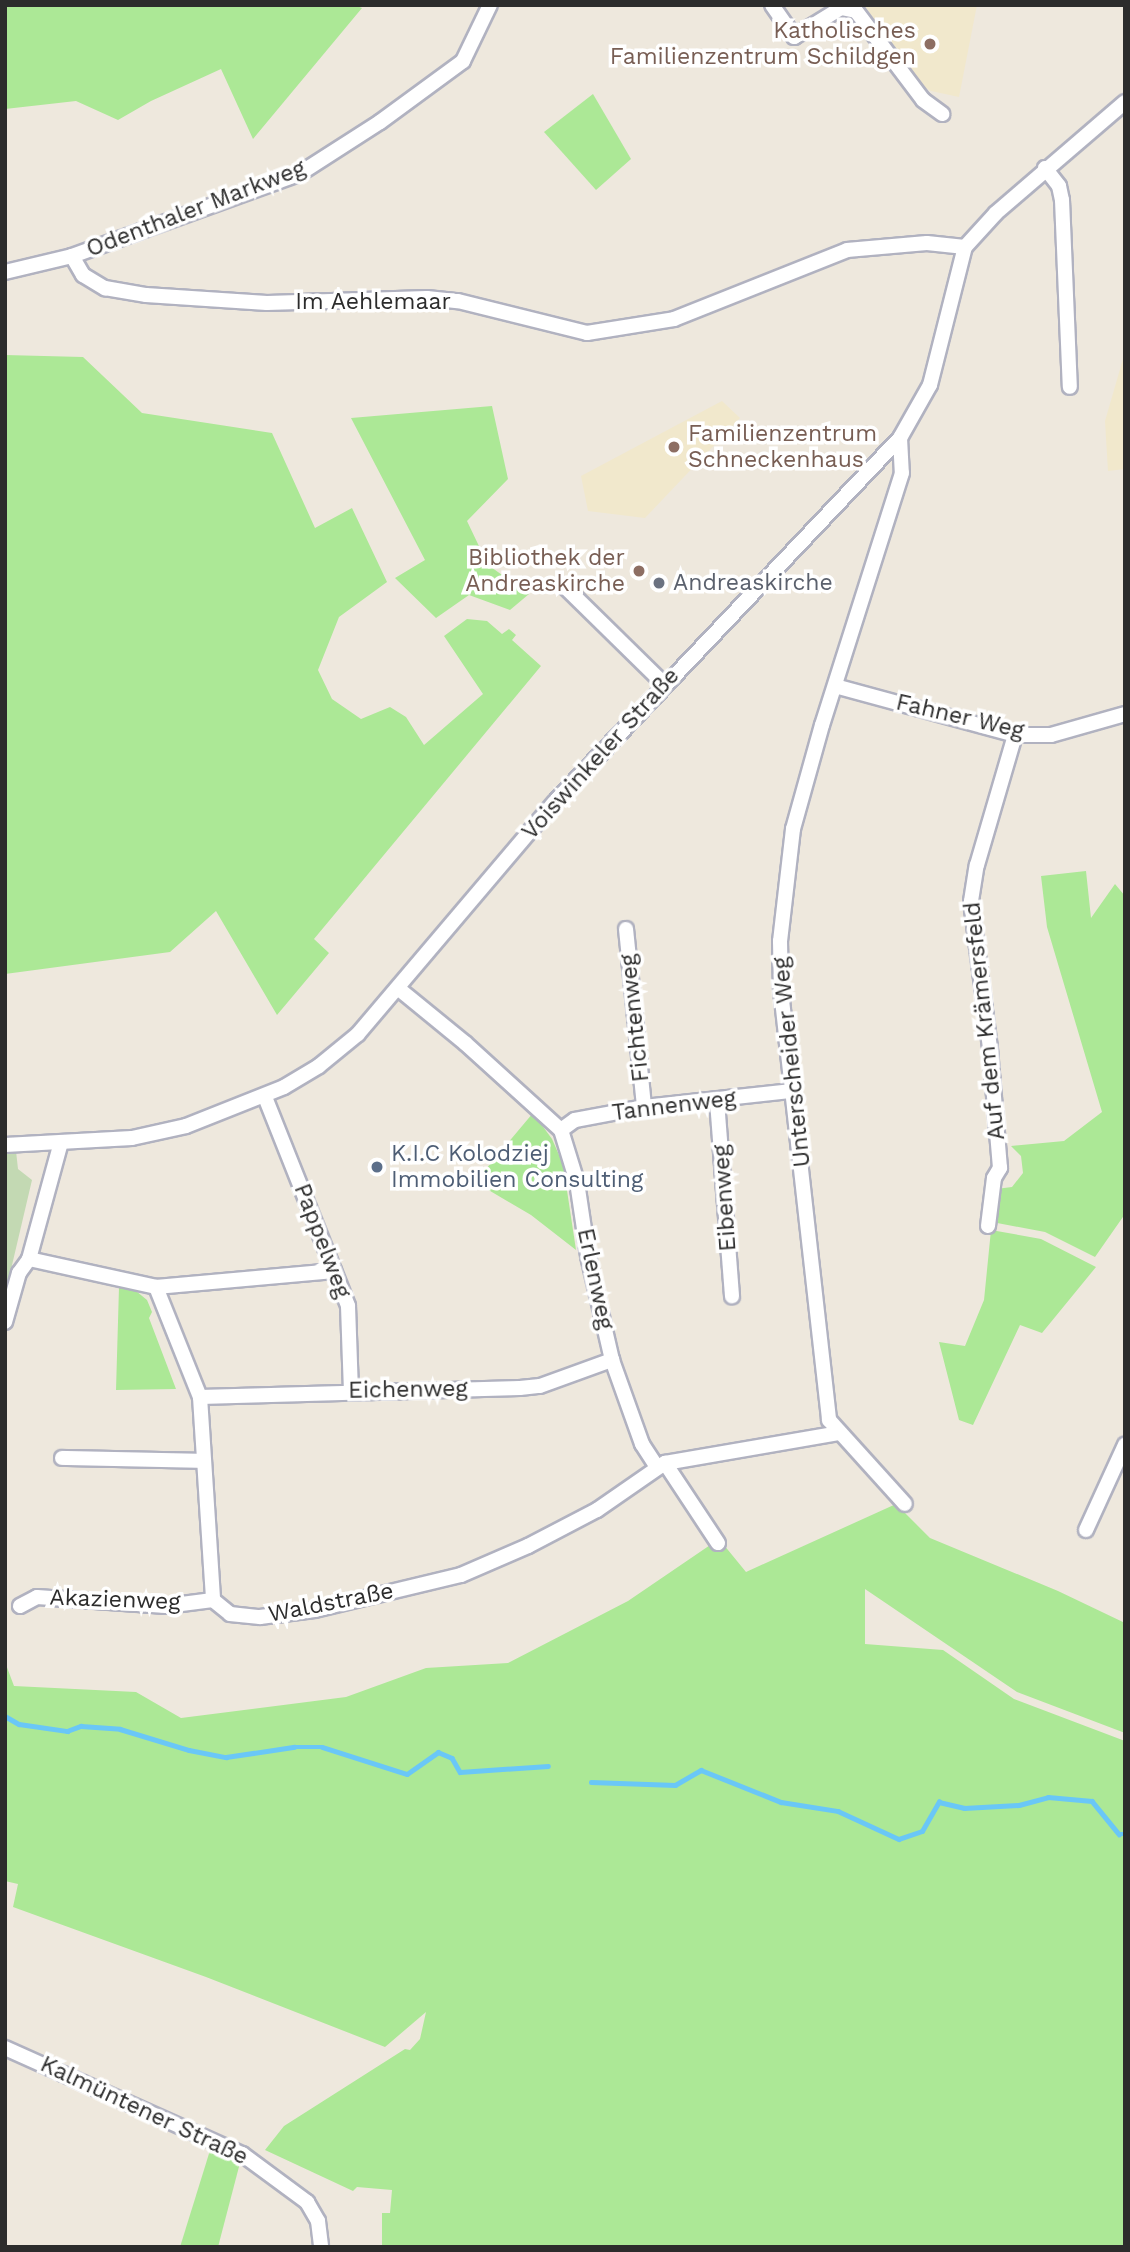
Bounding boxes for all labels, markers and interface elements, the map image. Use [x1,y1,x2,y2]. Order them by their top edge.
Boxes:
place label: Katholisches Familienzentrum Schildgen [610,17,916,71]
marker: Katholisches Familienzentrum Schildgen [922,36,938,52]
street label: Odenthaler Markweg [82,154,310,264]
street label: Im Aehlemaar [295,288,451,316]
place label: Familienzentrum Schneckenhaus [688,420,877,474]
marker: Familienzentrum Schneckenhaus [666,439,682,455]
place label: Bibliothek der Andreaskirche [465,544,625,598]
marker: Bibliothek der Andreaskirche [631,563,647,579]
place label: Andreaskirche [673,569,833,597]
marker: Andreaskirche [651,575,667,591]
street label: Voiswinkeler Straße [516,662,686,846]
street label: Fahner Weg [893,689,1027,745]
street label: Auf dem Krämersfeld [959,900,1011,1142]
street label: Fichtenweg [615,953,655,1083]
street label: Unterscheider Weg [767,955,817,1169]
street label: Tannenweg [610,1085,738,1127]
place label: K.I.C Kolodziej Immobilien Consulting [391,1140,643,1194]
street label: Eibenweg [708,1144,742,1252]
marker: K.I.C Kolodziej Immobilien Consulting [369,1159,385,1175]
street label: Pappelweg [288,1180,356,1302]
street label: Erlenweg [571,1226,619,1332]
street label: Eichenweg [348,1375,468,1405]
street label: Waldstraße [266,1577,396,1629]
street label: Akazienweg [49,1584,181,1616]
street label: Kalmüntener Straße [35,2051,253,2171]

